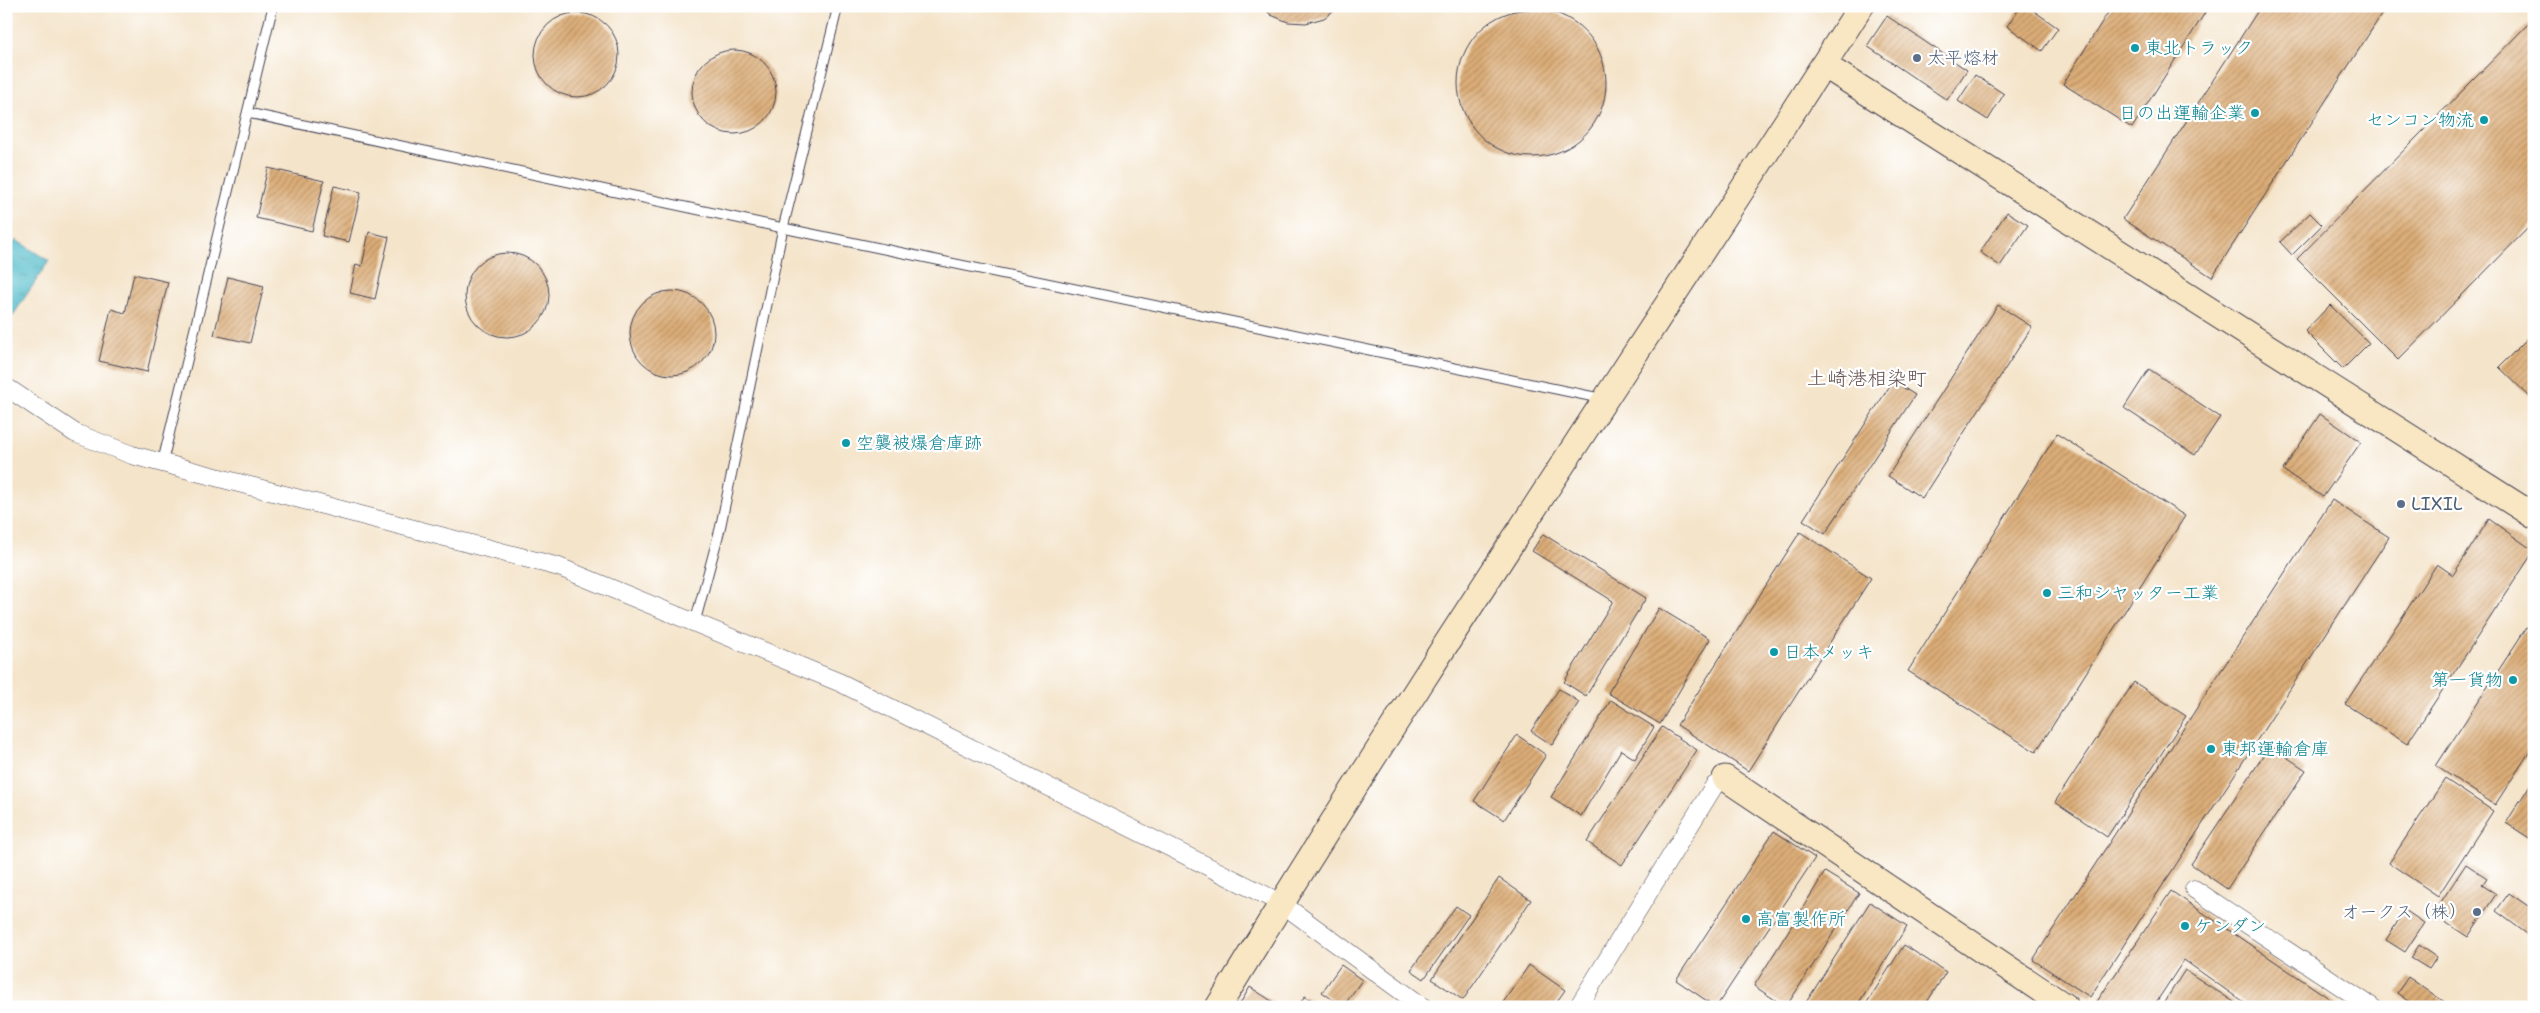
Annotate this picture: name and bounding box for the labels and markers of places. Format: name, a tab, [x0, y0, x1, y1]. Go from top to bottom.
place label: 東北トラック	[2145, 36, 2253, 60]
marker: 東北トラック	[2129, 42, 2141, 54]
place label: 太平熔材	[1927, 46, 1999, 70]
marker: 太平熔材	[1911, 52, 1923, 64]
place label: 日の出運輸企業	[2119, 101, 2245, 125]
marker: 日の出運輸企業	[2249, 107, 2261, 119]
place label: センコン物流	[2366, 108, 2474, 132]
marker: センコン物流	[2478, 114, 2490, 126]
place label: 空襲被爆倉庫跡	[856, 431, 982, 455]
marker: 空襲被爆倉庫跡	[840, 437, 852, 449]
place label: LIXIL	[2411, 492, 2463, 516]
marker: LIXIL	[2395, 498, 2407, 510]
place label: 三和シヤッター工業	[2057, 581, 2219, 605]
marker: 三和シヤッター工業	[2041, 587, 2053, 599]
place label: 日本メッキ	[1784, 640, 1874, 664]
marker: 日本メッキ	[1768, 646, 1780, 658]
place label: 第一貨物	[2431, 668, 2503, 692]
marker: 第一貨物	[2507, 674, 2519, 686]
place label: 東邦運輸倉庫	[2221, 737, 2329, 761]
marker: 東邦運輸倉庫	[2205, 743, 2217, 755]
place label: オークス（株）	[2341, 900, 2467, 924]
marker: オークス（株）	[2471, 906, 2483, 918]
place label: 高富製作所	[1756, 907, 1846, 931]
marker: 高富製作所	[1740, 913, 1752, 925]
place label: ケンダン	[2195, 914, 2266, 938]
marker: ケンダン	[2179, 920, 2191, 932]

